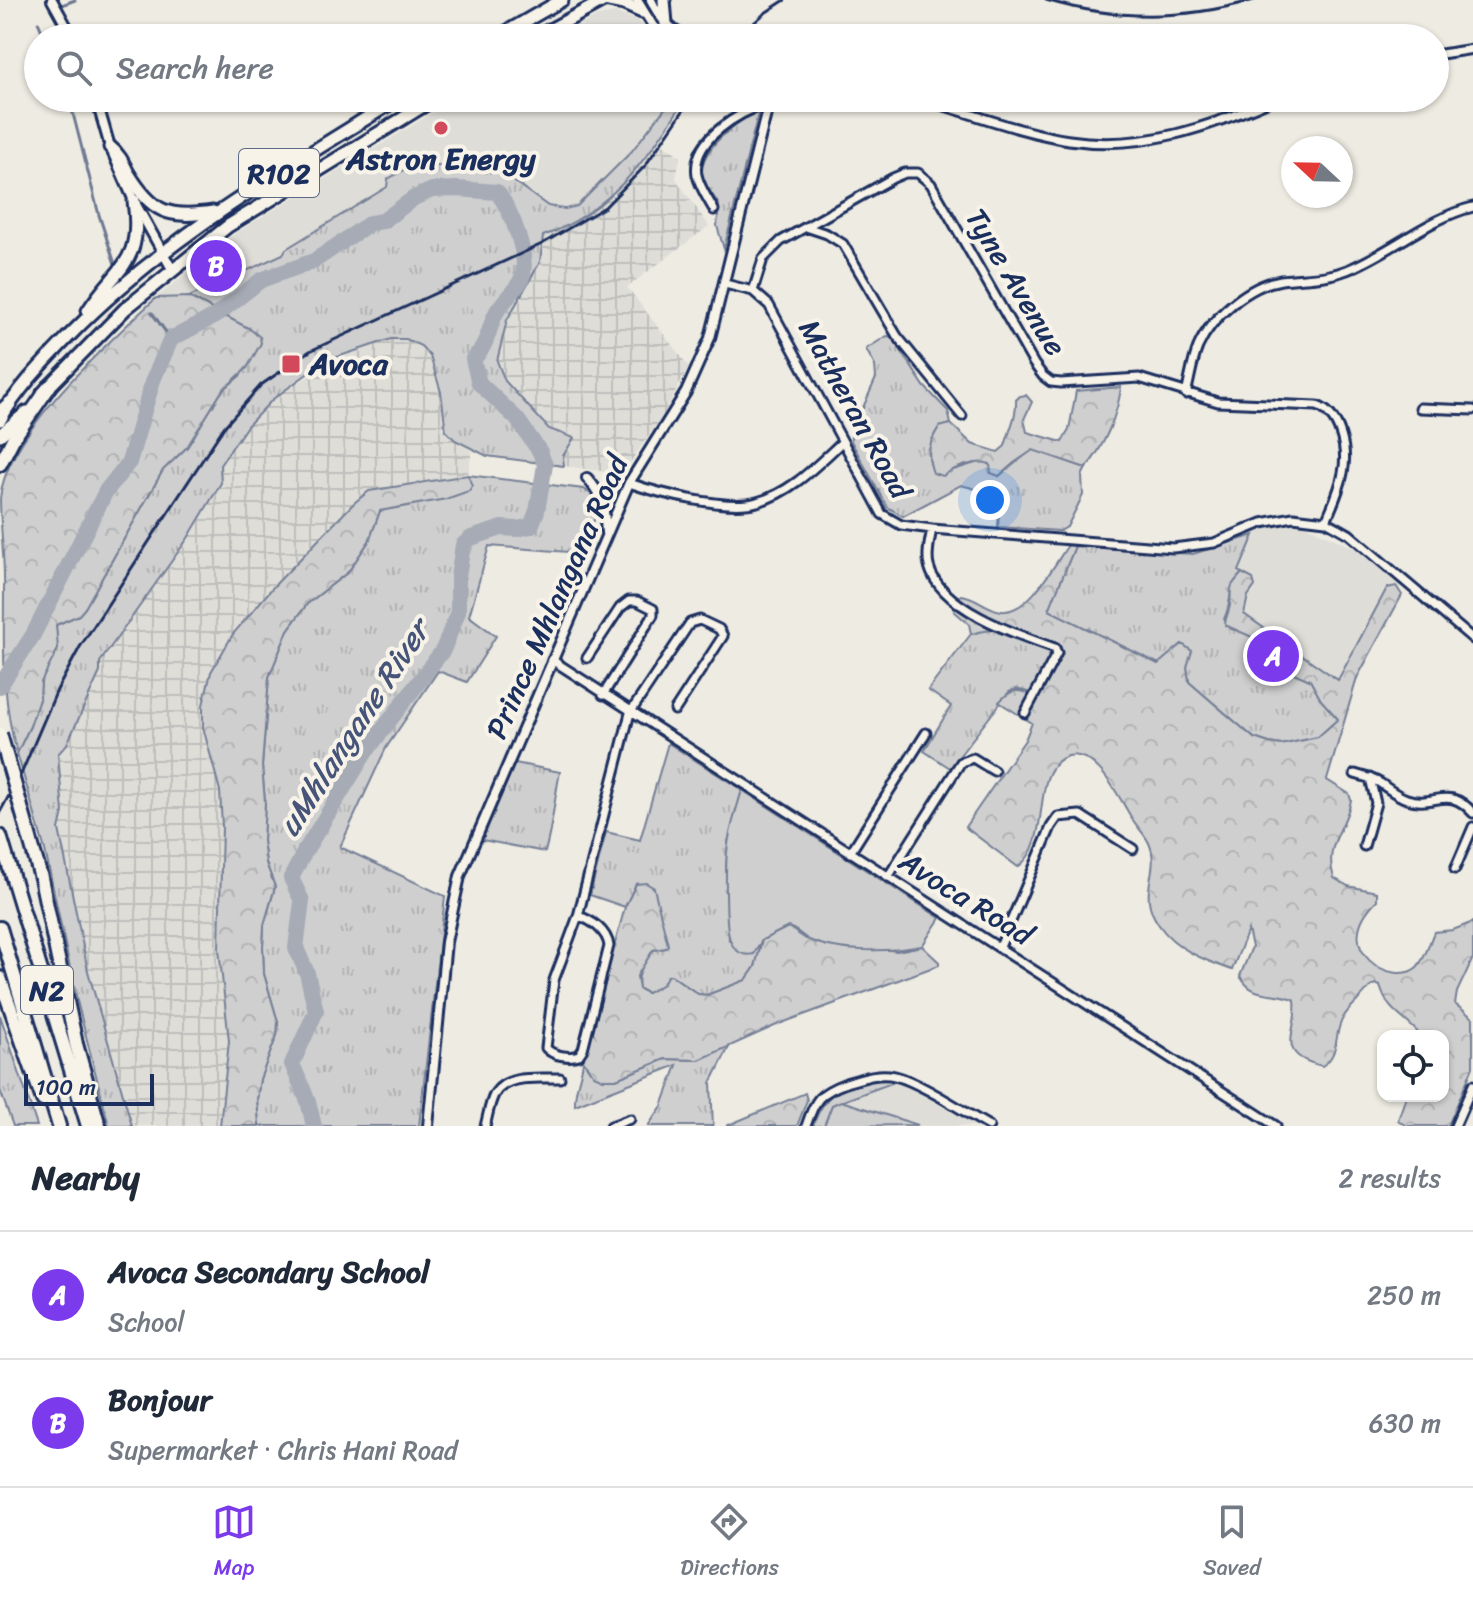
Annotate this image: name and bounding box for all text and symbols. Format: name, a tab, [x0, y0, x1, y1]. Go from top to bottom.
search box	[24, 24, 1449, 112]
text: Search here	[116, 41, 274, 95]
icon: search	[52, 46, 96, 90]
marker: Astron Energy	[432, 119, 450, 137]
place label: Astron Energy	[344, 132, 537, 186]
north arrow	[1281, 136, 1353, 208]
road number: R102	[239, 149, 319, 197]
street label: Tyne Avenue	[950, 197, 1082, 367]
pin: B	[190, 236, 242, 296]
street label: Matheran Road	[783, 309, 928, 511]
place label: Avoca	[307, 337, 389, 391]
marker: Avoca	[280, 353, 302, 375]
street label: Prince Mhlangana Road	[470, 444, 645, 748]
your location	[970, 480, 1010, 520]
water label: uMhlangane River	[262, 604, 448, 848]
pin: A	[1247, 626, 1299, 686]
street label: Avoca Road	[887, 835, 1046, 962]
road number: N2	[21, 966, 73, 1014]
map controls	[1377, 1030, 1449, 1102]
button: locate	[1377, 1030, 1449, 1102]
text: 100 m	[36, 1068, 96, 1107]
scale bar	[24, 1070, 154, 1106]
text: Nearby	[32, 1148, 140, 1208]
text: 2 results	[1339, 1155, 1441, 1201]
text: Avoca Secondary School	[108, 1245, 429, 1299]
text: A	[49, 1272, 67, 1318]
text: 250 m	[1367, 1272, 1441, 1318]
text: School	[108, 1299, 185, 1345]
text: Bonjour	[108, 1373, 212, 1427]
text: B	[50, 1400, 66, 1446]
text: 630 m	[1369, 1400, 1441, 1446]
text: Supermarket · Chris Hani Road	[108, 1427, 458, 1473]
tab: Map	[212, 1500, 256, 1587]
tab: Directions	[680, 1500, 779, 1587]
tab: Saved	[1203, 1500, 1261, 1587]

